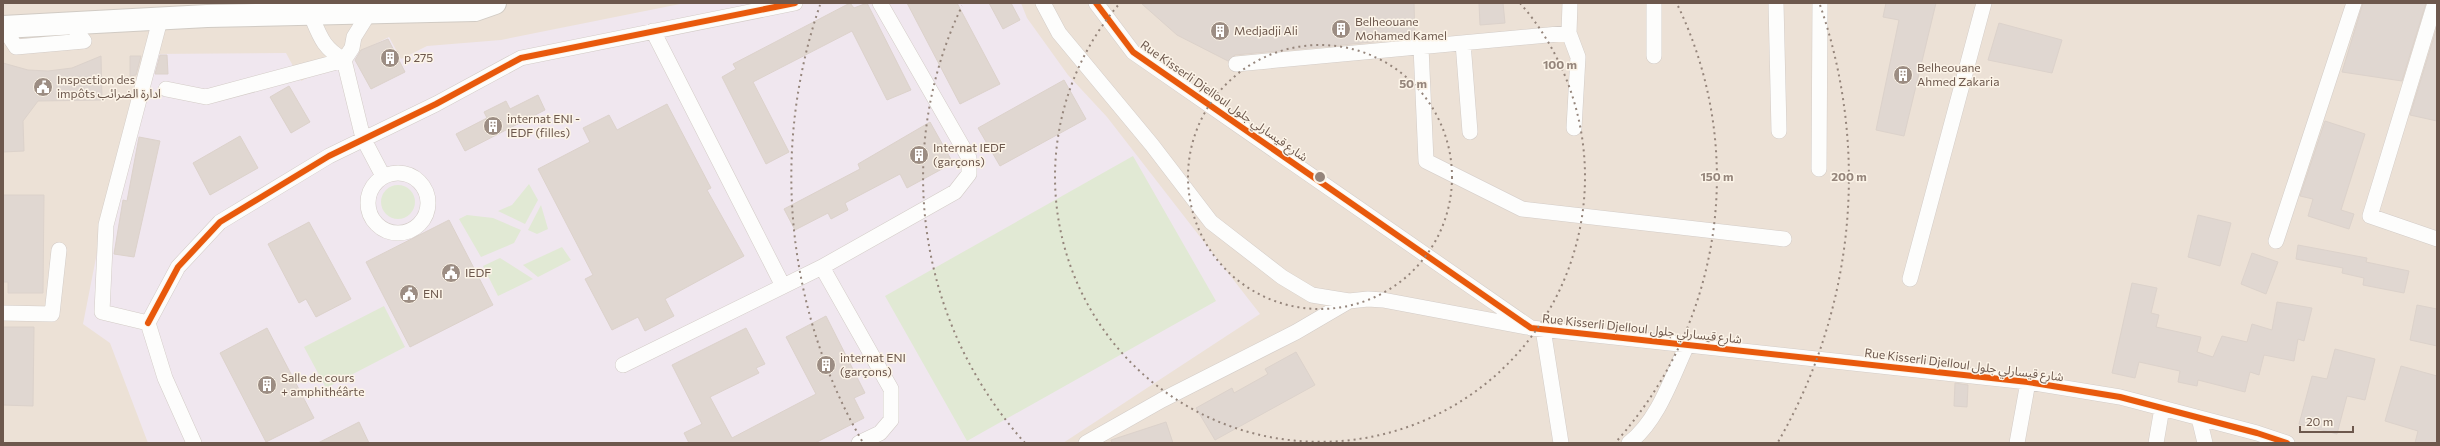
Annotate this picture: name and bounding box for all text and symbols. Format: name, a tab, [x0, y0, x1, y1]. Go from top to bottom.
place label: Belheouane Mohamed Kamel	[1355, 14, 1447, 42]
building icon: Belheouane Mohamed Kamel	[1330, 18, 1352, 40]
building icon: Medjadji Ali	[1209, 20, 1231, 42]
place label: Medjadji Ali	[1234, 23, 1298, 37]
street label: Rue Kisserli Djelloul شارع قيسارلي جلول	[1136, 37, 1311, 167]
building icon: p 275	[379, 47, 401, 69]
place label: p 275	[404, 50, 433, 64]
text: 100 m	[1543, 57, 1577, 71]
place label: Belheouane Ahmed Zakaria	[1917, 60, 1999, 88]
building icon: Belheouane Ahmed Zakaria	[1892, 64, 1914, 86]
place label: Inspection des impôts ادارة الضرائب	[57, 72, 161, 101]
public building icon: Inspection des impôts ادارة الضرائب	[32, 76, 54, 98]
text: 50 m	[1399, 76, 1427, 90]
place label: internat ENI - IEDF (filles)	[507, 111, 580, 139]
building icon: internat ENI - IEDF (filles)	[482, 115, 504, 137]
place label: Internat IEDF (garçons)	[933, 140, 1006, 168]
building icon: Internat IEDF (garçons)	[908, 144, 930, 166]
text: 150 m	[1700, 169, 1734, 183]
text: 200 m	[1831, 169, 1867, 183]
centre of rings	[1313, 170, 1327, 184]
public building icon: IEDF	[440, 262, 462, 284]
place label: IEDF	[465, 265, 491, 279]
public building icon: ENI	[398, 283, 420, 305]
place label: ENI	[423, 286, 443, 300]
street label: Rue Kisserli Djelloul شارع قيسارلي جلول	[1541, 311, 1743, 349]
street label: Rue Kisserli Djelloul شارع قيسارلي جلول	[1863, 345, 2065, 387]
place label: internat ENI (garçons)	[840, 350, 906, 378]
building icon: internat ENI (garçons)	[815, 354, 837, 376]
place label: Salle de cours + amphithéârte	[281, 370, 364, 398]
building icon: Salle de cours + amphithéârte	[256, 374, 278, 396]
scale bar	[2300, 408, 2353, 434]
text: 20 m	[2306, 414, 2333, 428]

